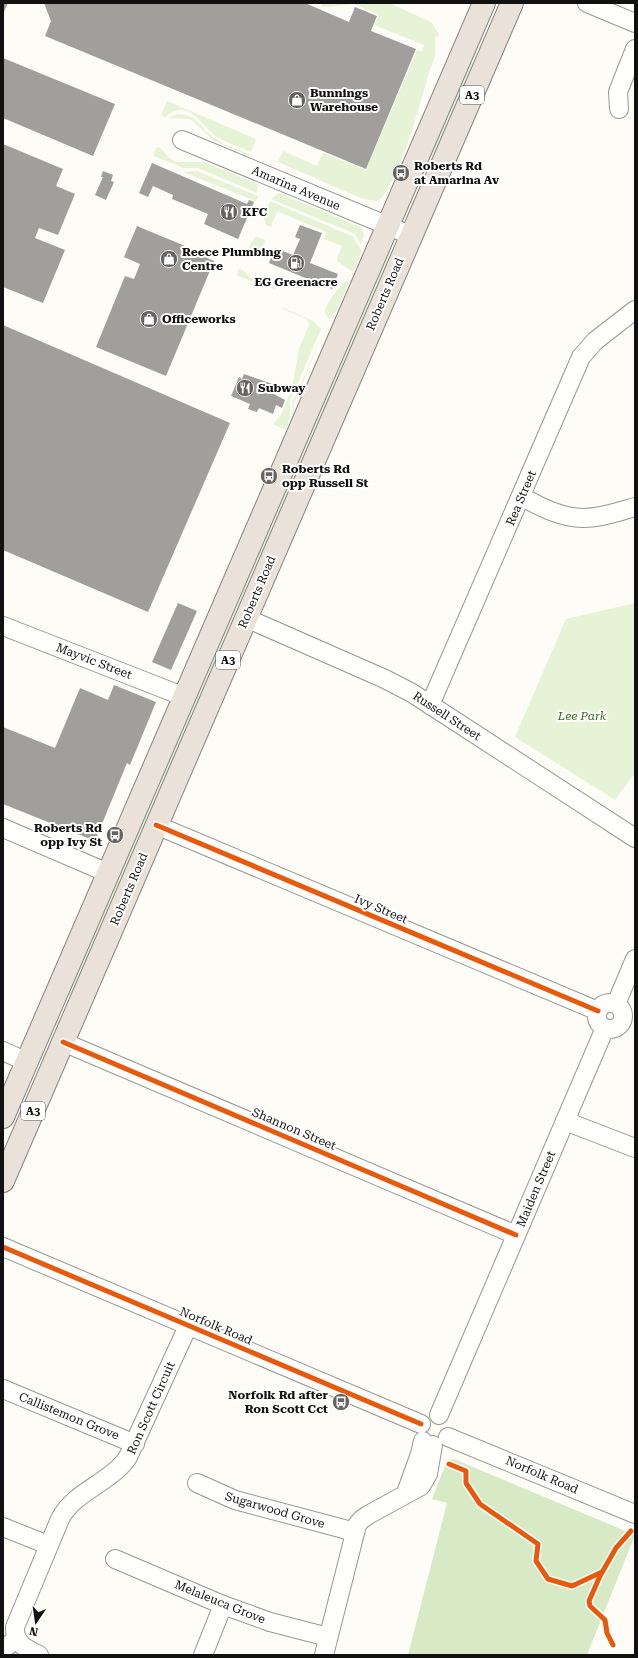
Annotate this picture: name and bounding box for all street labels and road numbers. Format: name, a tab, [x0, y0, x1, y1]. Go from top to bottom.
road number: A3	[460, 86, 484, 104]
street label: Amarina Avenue	[250, 163, 343, 213]
street label: Roberts Road	[363, 255, 407, 332]
street label: Rea Street	[503, 468, 539, 528]
street label: Roberts Road	[235, 553, 279, 630]
street label: Mayvic Street	[54, 640, 134, 682]
road number: A3	[216, 651, 240, 669]
street label: Russell Street	[410, 689, 484, 743]
street label: Roberts Road	[107, 850, 151, 927]
street label: Ivy Street	[352, 892, 410, 927]
road number: A3	[21, 1102, 45, 1120]
street label: Shannon Street	[250, 1105, 339, 1153]
street label: Maiden Street	[514, 1148, 558, 1229]
street label: Norfolk Road	[178, 1304, 255, 1348]
street label: Ron Scott Circuit	[124, 1359, 178, 1457]
street label: Callistemon Grove	[17, 1390, 122, 1443]
street label: Norfolk Road	[504, 1453, 581, 1497]
street label: Sugarwood Grove	[224, 1489, 327, 1531]
street label: Melaleuca Grove	[173, 1577, 268, 1627]

